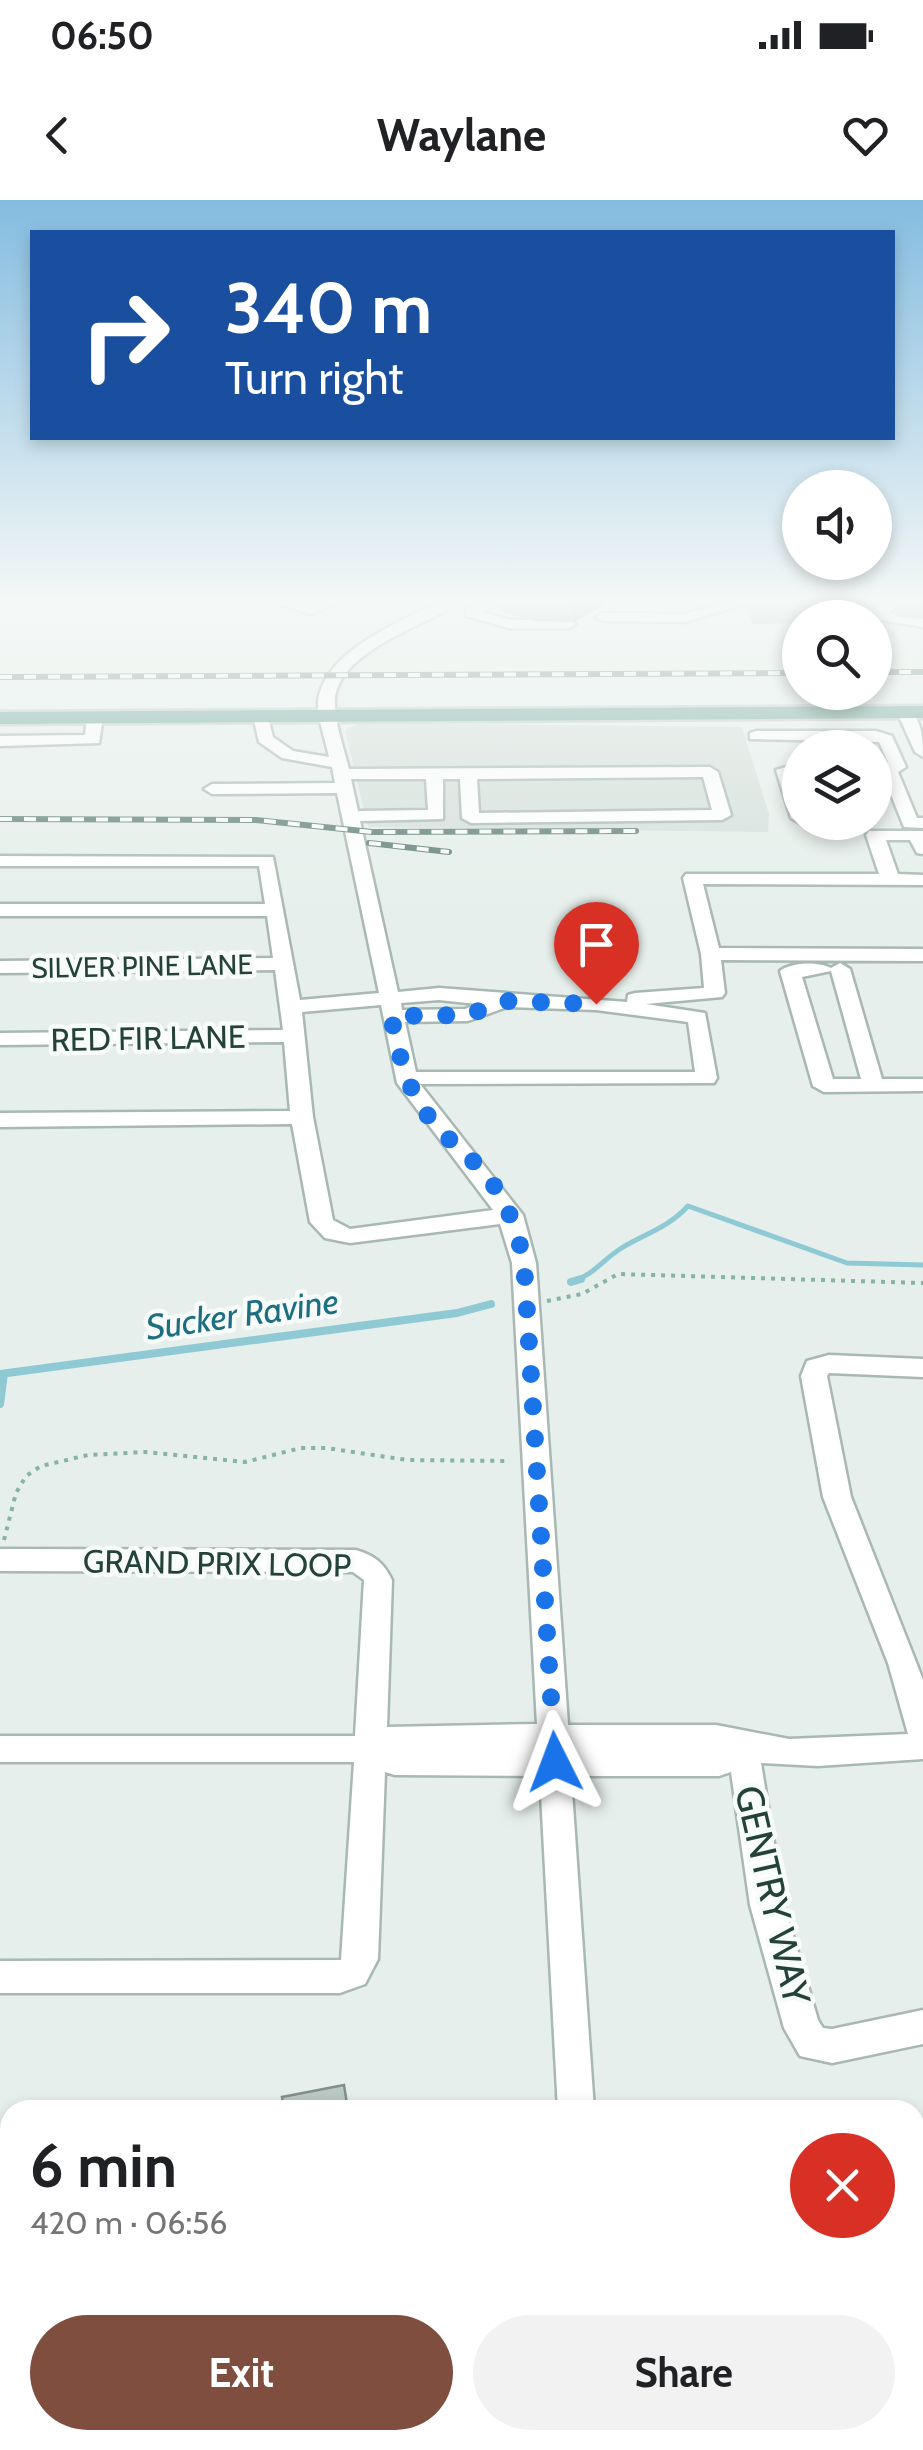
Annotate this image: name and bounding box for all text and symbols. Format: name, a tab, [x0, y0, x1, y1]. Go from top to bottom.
text: 06:50	[50, 12, 154, 59]
icon: back	[30, 108, 85, 163]
text: Waylane	[377, 108, 546, 162]
icon: heart	[838, 108, 893, 163]
text: 340 m	[225, 265, 432, 351]
icon: right	[60, 270, 190, 400]
text: Turn right	[225, 351, 404, 405]
map controls	[782, 470, 892, 840]
button: sound	[782, 470, 892, 580]
button: search	[782, 600, 892, 710]
button: layers	[782, 730, 892, 840]
pin	[554, 902, 639, 1005]
icon: arrive	[569, 917, 624, 972]
street label: SILVER PINE LANE	[31, 947, 253, 985]
street label: RED FIR LANE	[50, 1017, 246, 1059]
water label: Sucker Ravine	[143, 1279, 341, 1349]
street label: GRAND PRIX LOOP	[83, 1541, 351, 1585]
position arrow	[503, 1710, 607, 1814]
street label: GENTRY WAY	[725, 1781, 821, 2009]
text: 6 min	[30, 2129, 177, 2202]
button: close	[790, 2133, 895, 2238]
text: 420 m · 06:56	[30, 2203, 228, 2242]
button: Exit	[30, 2315, 453, 2430]
button: Share	[473, 2315, 895, 2430]

